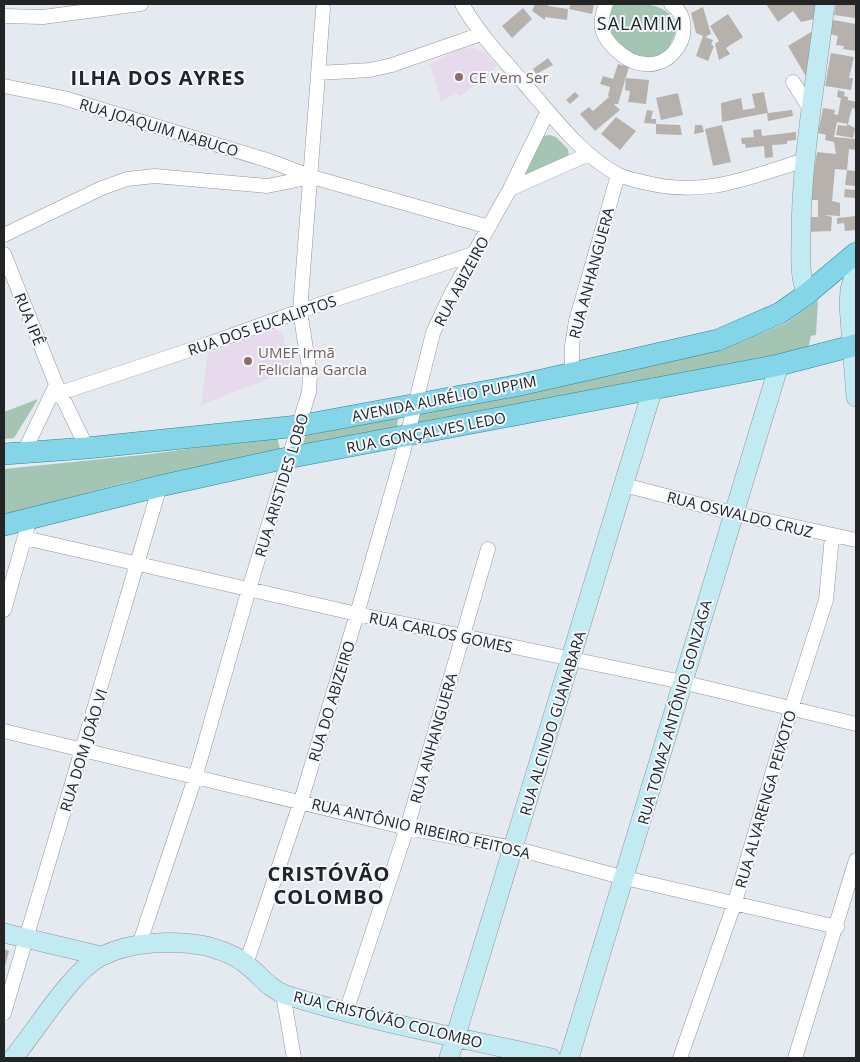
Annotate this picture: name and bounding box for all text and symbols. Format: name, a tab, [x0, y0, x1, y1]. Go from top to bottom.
district label: SALAMIM	[597, 11, 683, 35]
district label: ILHA DOS AYRES	[71, 64, 245, 91]
place label: CE Vem Ser	[469, 67, 549, 87]
marker: CE Vem Ser	[453, 71, 465, 83]
street label: RUA JOAQUIM NABUCO	[77, 93, 241, 161]
street label: RUA ANHANGUERA	[564, 205, 618, 341]
street label: RUA ABIZEIRO	[429, 233, 493, 329]
street label: RUA IPÊ	[10, 290, 50, 348]
street label: RUA DOS EUCALIPTOS	[185, 290, 339, 360]
place label: UMEF Irmã Feliciana Garcia	[258, 342, 367, 379]
marker: UMEF Irmã Feliciana Garcia	[242, 355, 254, 367]
street label: AVENIDA AURÉLIO PUPPIM	[350, 370, 538, 426]
street label: RUA GONÇALVES LEDO	[344, 407, 508, 457]
street label: RUA ARISTIDES LOBO	[250, 411, 312, 559]
street label: RUA OSWALDO CRUZ	[665, 486, 815, 542]
street label: RUA TOMAZ ANTÔNIO GONZAGA	[632, 597, 716, 827]
street label: RUA CARLOS GOMES	[368, 607, 514, 657]
street label: RUA ALCINDO GUANABARA	[514, 628, 590, 818]
street label: RUA DO ABIZEIRO	[303, 638, 359, 764]
street label: RUA ANHANGUERA	[405, 670, 461, 806]
street label: RUA DOM JOÃO VI	[55, 686, 111, 814]
street label: RUA ALVARENGA PEIXOTO	[730, 708, 800, 890]
street label: RUA ANTÔNIO RIBEIRO FEITOSA	[310, 793, 533, 863]
district label: CRISTÓVÃO COLOMBO	[268, 860, 390, 910]
street label: RUA CRISTÓVÃO COLOMBO	[291, 986, 485, 1052]

